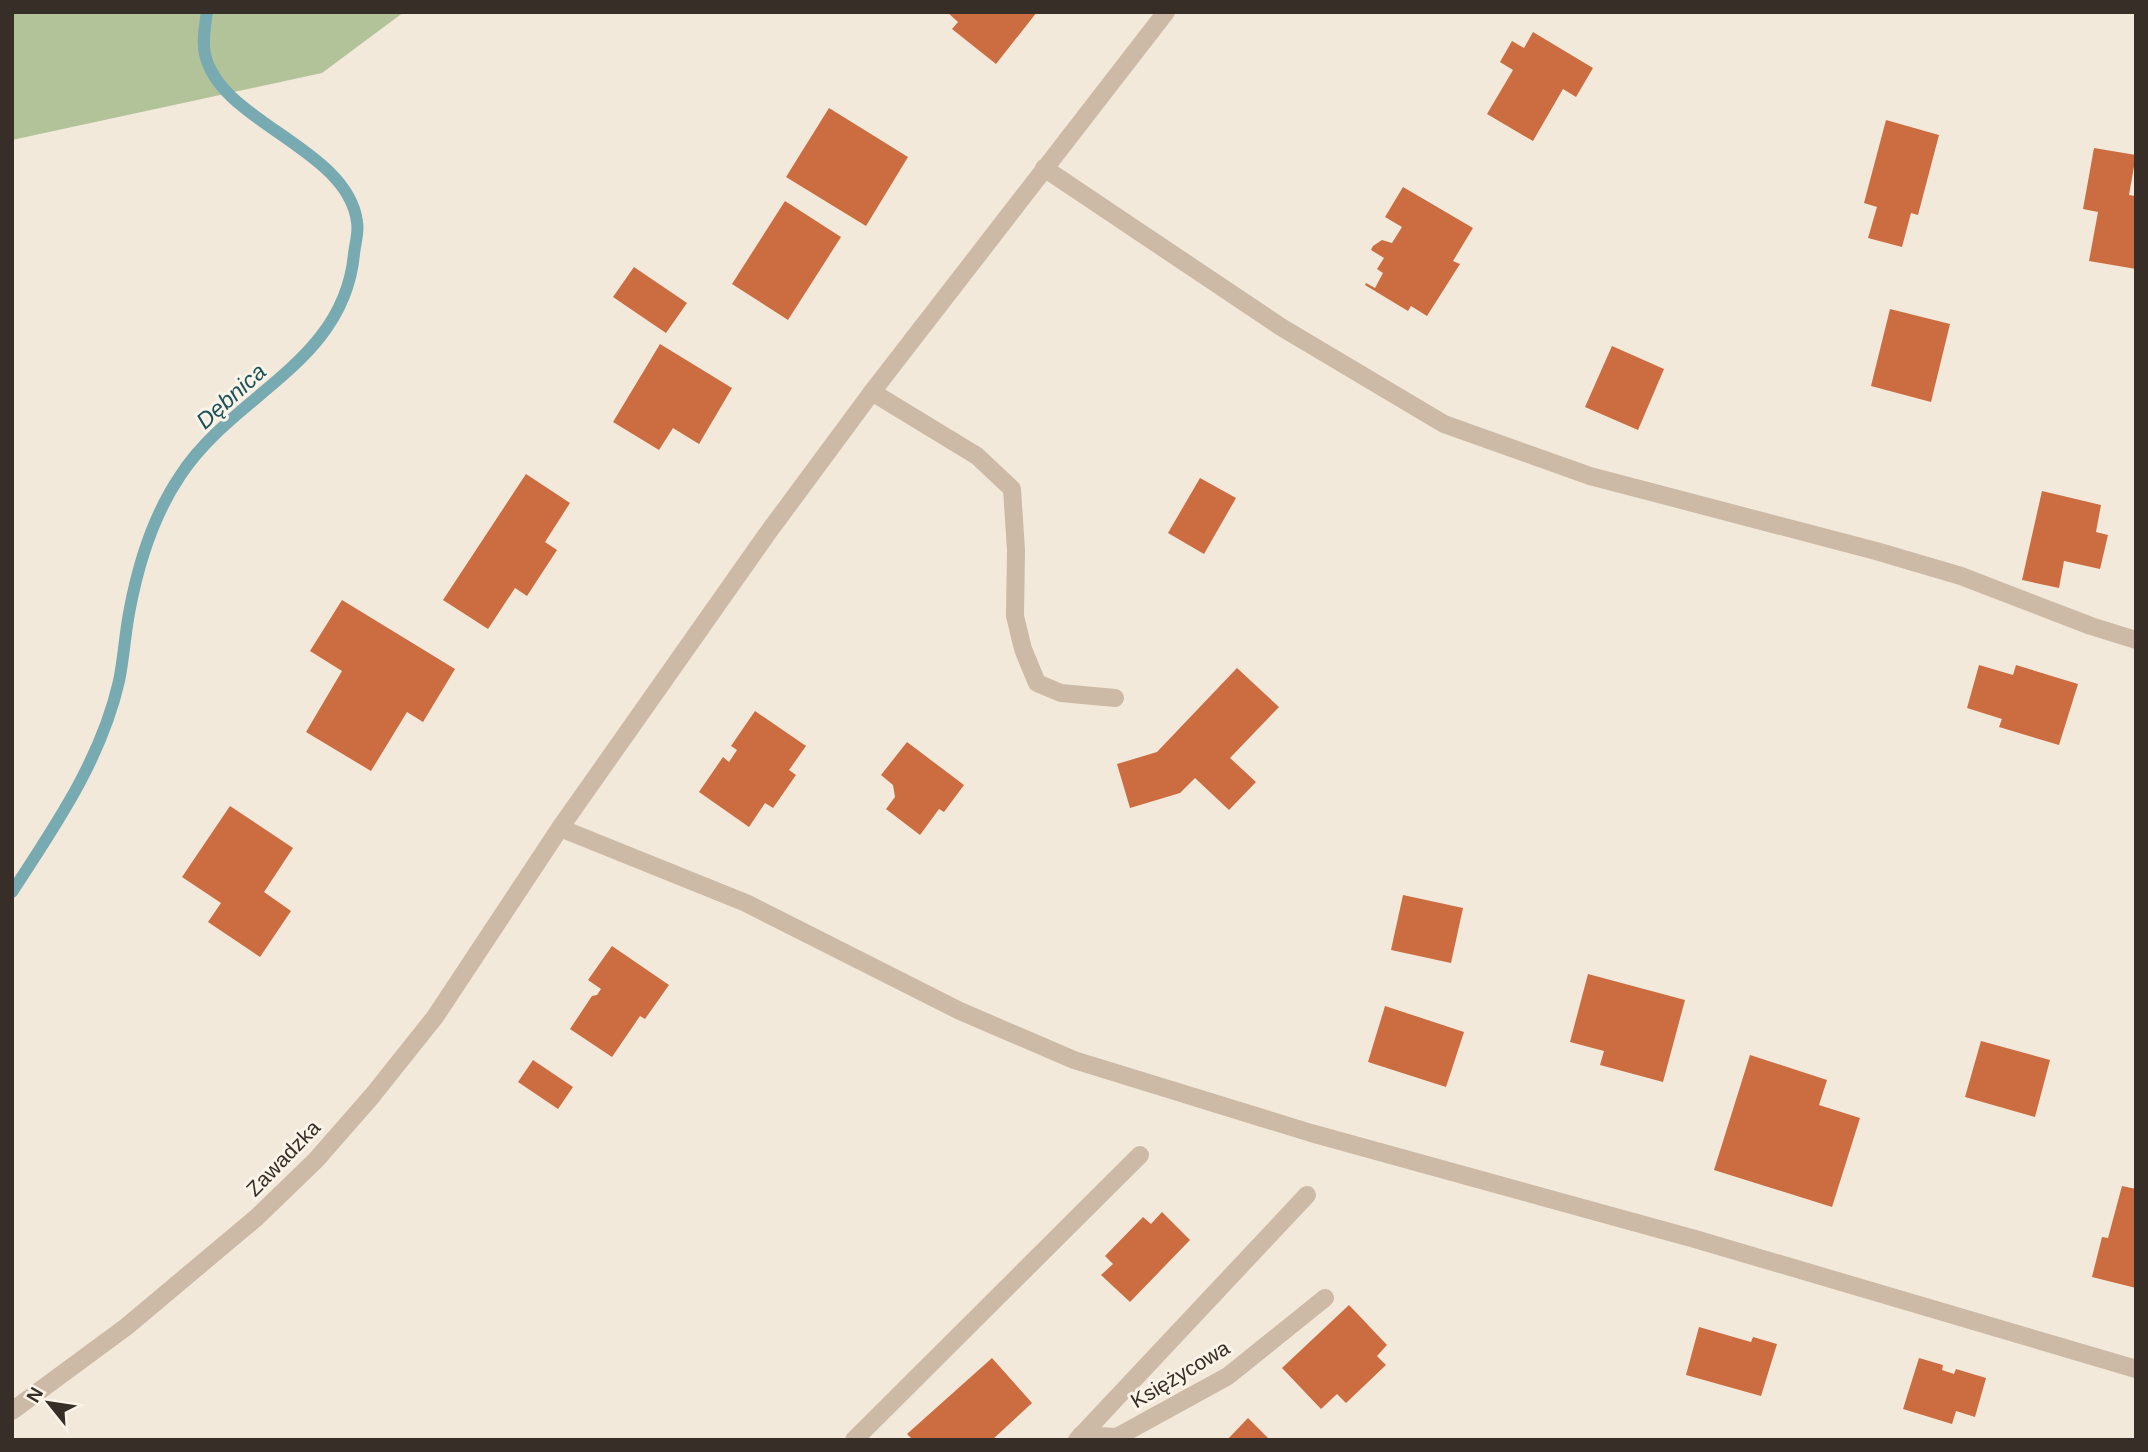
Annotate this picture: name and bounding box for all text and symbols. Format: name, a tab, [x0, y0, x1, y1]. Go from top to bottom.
water label: Dębnica	[191, 358, 271, 434]
street label: Zawadzka	[241, 1115, 325, 1200]
street label: Księżycowa	[1127, 1335, 1234, 1412]
north arrow	[14, 1368, 84, 1438]
text: N	[22, 1384, 47, 1406]

